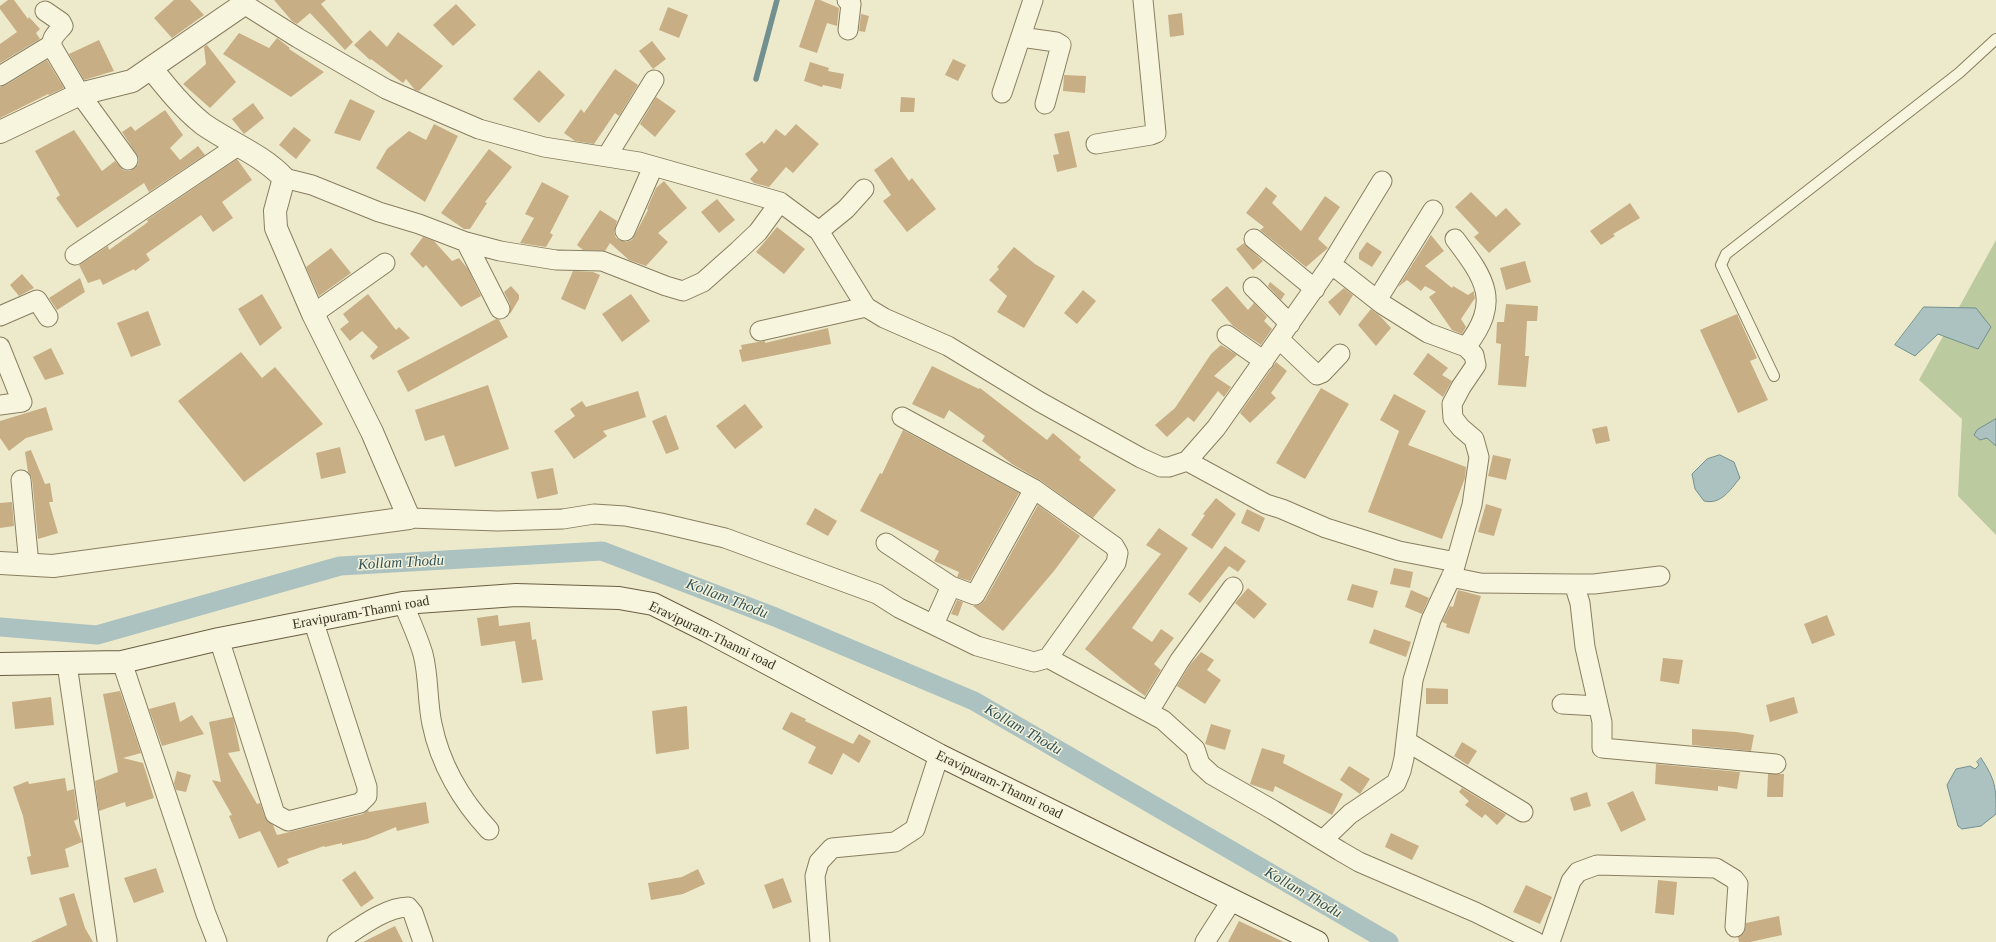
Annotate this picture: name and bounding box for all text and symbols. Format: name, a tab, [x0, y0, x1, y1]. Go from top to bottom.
water label: Kollam Thodu	[357, 552, 445, 574]
water label: Kollam Thodu	[684, 575, 770, 623]
street label: Eravipuram-Thanni road	[291, 593, 431, 633]
street label: Eravipuram-Thanni road	[646, 598, 778, 674]
water label: Kollam Thodu	[981, 701, 1065, 759]
street label: Eravipuram-Thanni road	[933, 747, 1065, 823]
water label: Kollam Thodu	[1261, 864, 1345, 922]

